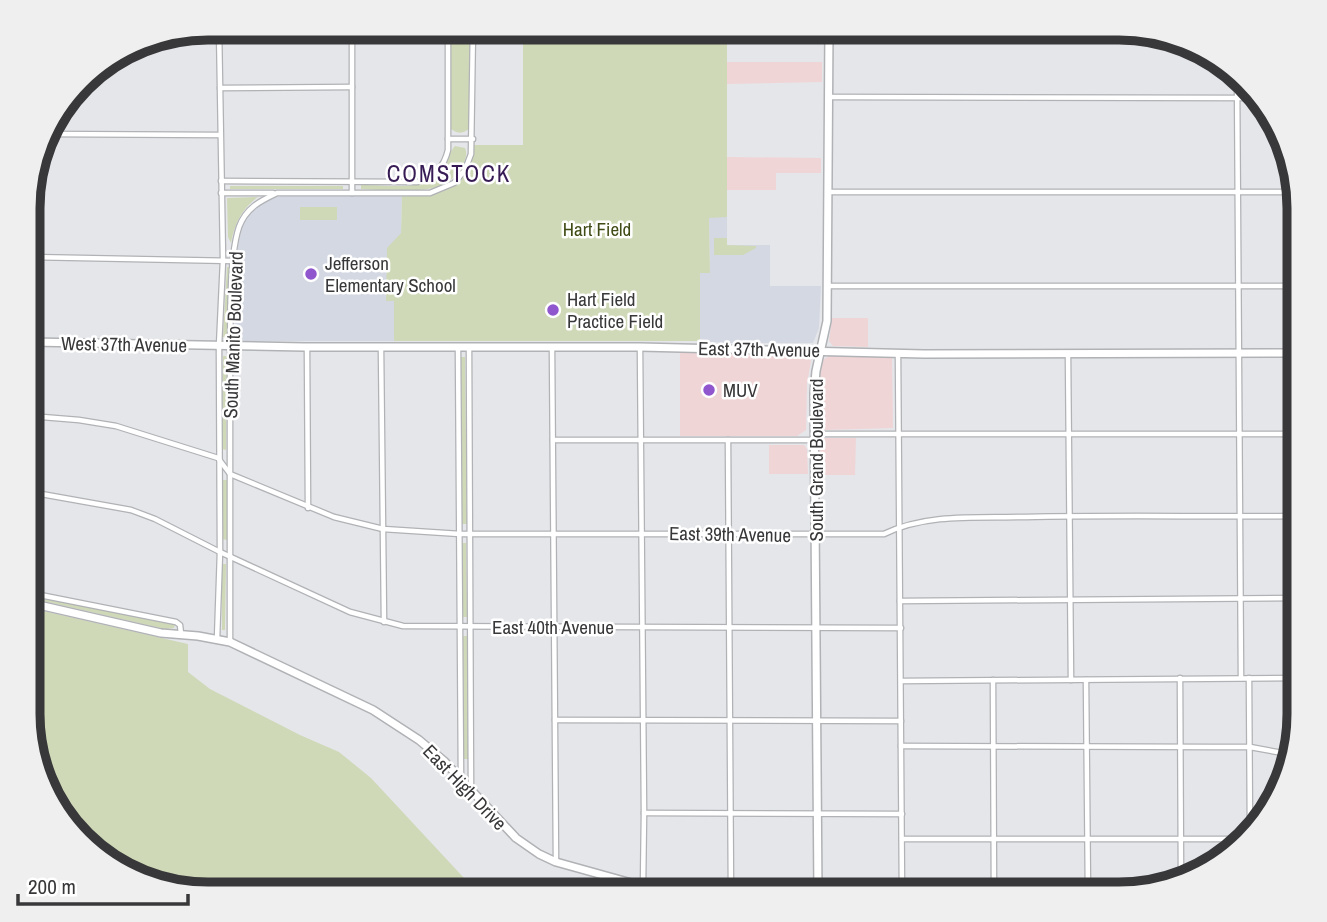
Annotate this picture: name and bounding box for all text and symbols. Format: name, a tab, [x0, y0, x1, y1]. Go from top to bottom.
district label: COMSTOCK	[387, 158, 511, 189]
park label: Hart Field	[563, 216, 631, 242]
place label: Jefferson Elementary School	[325, 250, 456, 298]
street label: South Manito Boulevard	[217, 251, 249, 419]
marker: Jefferson Elementary School	[303, 266, 319, 282]
place label: Hart Field Practice Field	[567, 286, 663, 334]
marker: Hart Field Practice Field	[545, 302, 561, 318]
street label: West 37th Avenue	[61, 330, 187, 358]
street label: East 37th Avenue	[698, 335, 820, 363]
place label: MUV	[723, 377, 758, 403]
street label: South Grand Boulevard	[803, 379, 829, 541]
marker: MUV	[701, 382, 717, 398]
street label: East 39th Avenue	[669, 520, 791, 548]
street label: East 40th Avenue	[492, 614, 614, 640]
street label: East High Drive	[417, 738, 513, 836]
scale bar	[18, 862, 187, 906]
text: 200 m	[28, 872, 76, 901]

